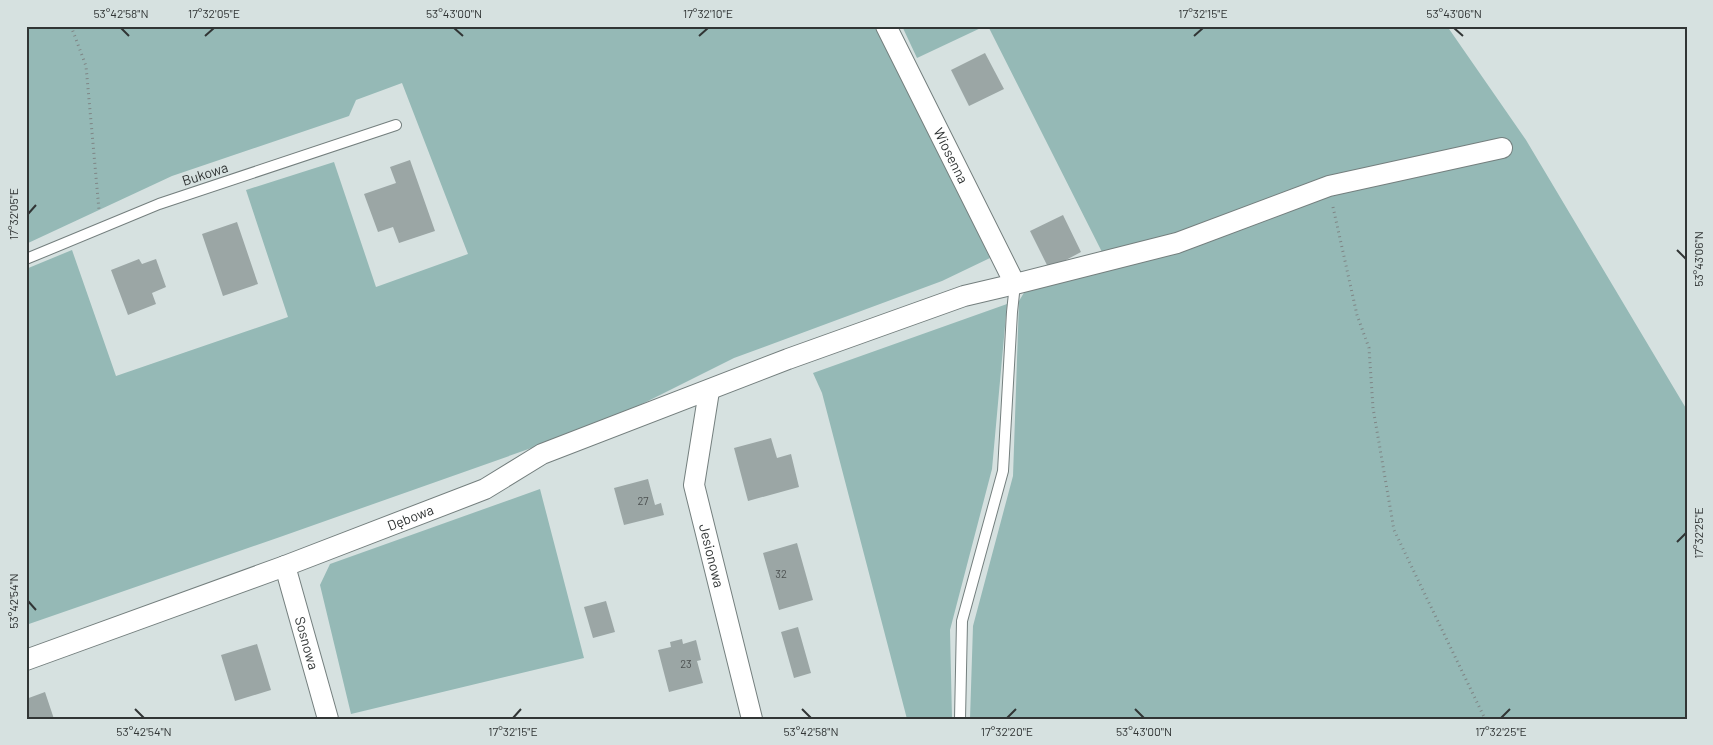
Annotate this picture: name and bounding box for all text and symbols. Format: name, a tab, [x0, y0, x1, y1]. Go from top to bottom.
text: 53°42'58"N	[93, 6, 149, 20]
text: 17°32'05"E	[188, 6, 240, 20]
text: 53°43'00"N	[426, 6, 482, 20]
text: 17°32'10"E	[683, 6, 733, 20]
text: 17°32'15"E	[1178, 6, 1228, 20]
text: 53°43'06"N	[1426, 6, 1482, 20]
street label: Wiosenna	[930, 125, 972, 186]
street label: Bukowa	[180, 158, 230, 189]
text: 17°32'05"E	[6, 188, 20, 240]
text: 53°43'06"N	[1691, 231, 1705, 287]
house number: 27	[637, 494, 649, 507]
street label: Dębowa	[385, 501, 436, 534]
text: 17°32'25"E	[1691, 507, 1705, 559]
street label: Jesionowa	[696, 522, 728, 589]
house number: 32	[775, 567, 787, 580]
text: 53°42'54"N	[6, 573, 20, 629]
street label: Sosnowa	[292, 614, 323, 671]
house number: 23	[680, 657, 692, 670]
text: 53°42'54"N	[116, 724, 172, 738]
text: 17°32'15"E	[488, 724, 538, 738]
text: 53°42'58"N	[783, 724, 839, 738]
text: 17°32'20"E	[981, 724, 1033, 738]
text: 53°43'00"N	[1116, 724, 1172, 738]
text: 17°32'25"E	[1475, 724, 1527, 738]

